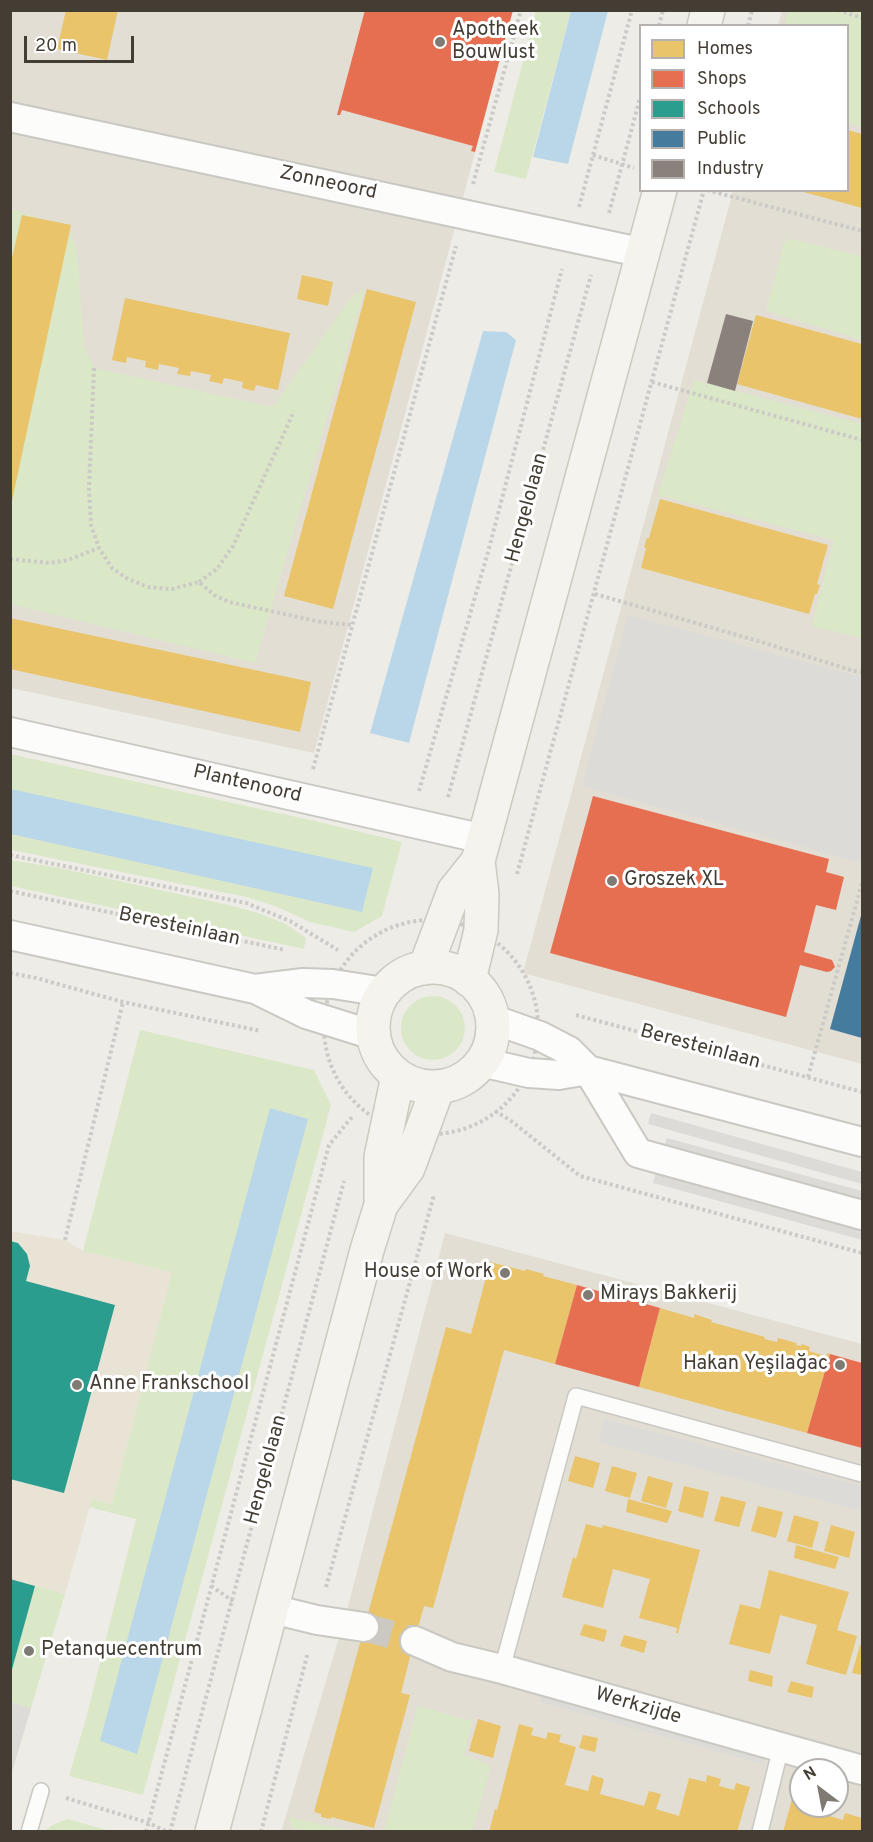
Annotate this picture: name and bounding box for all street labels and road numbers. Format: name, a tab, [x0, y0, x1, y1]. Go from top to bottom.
street label: Zonneoord	[277, 162, 379, 206]
street label: Hengelolaan	[502, 450, 554, 566]
street label: Plantenoord	[190, 761, 304, 809]
street label: Beresteinlaan	[116, 903, 242, 953]
street label: Beresteinlaan	[637, 1020, 763, 1076]
street label: Hengelolaan	[241, 1412, 293, 1528]
street label: Werkzijde	[592, 1683, 684, 1731]

